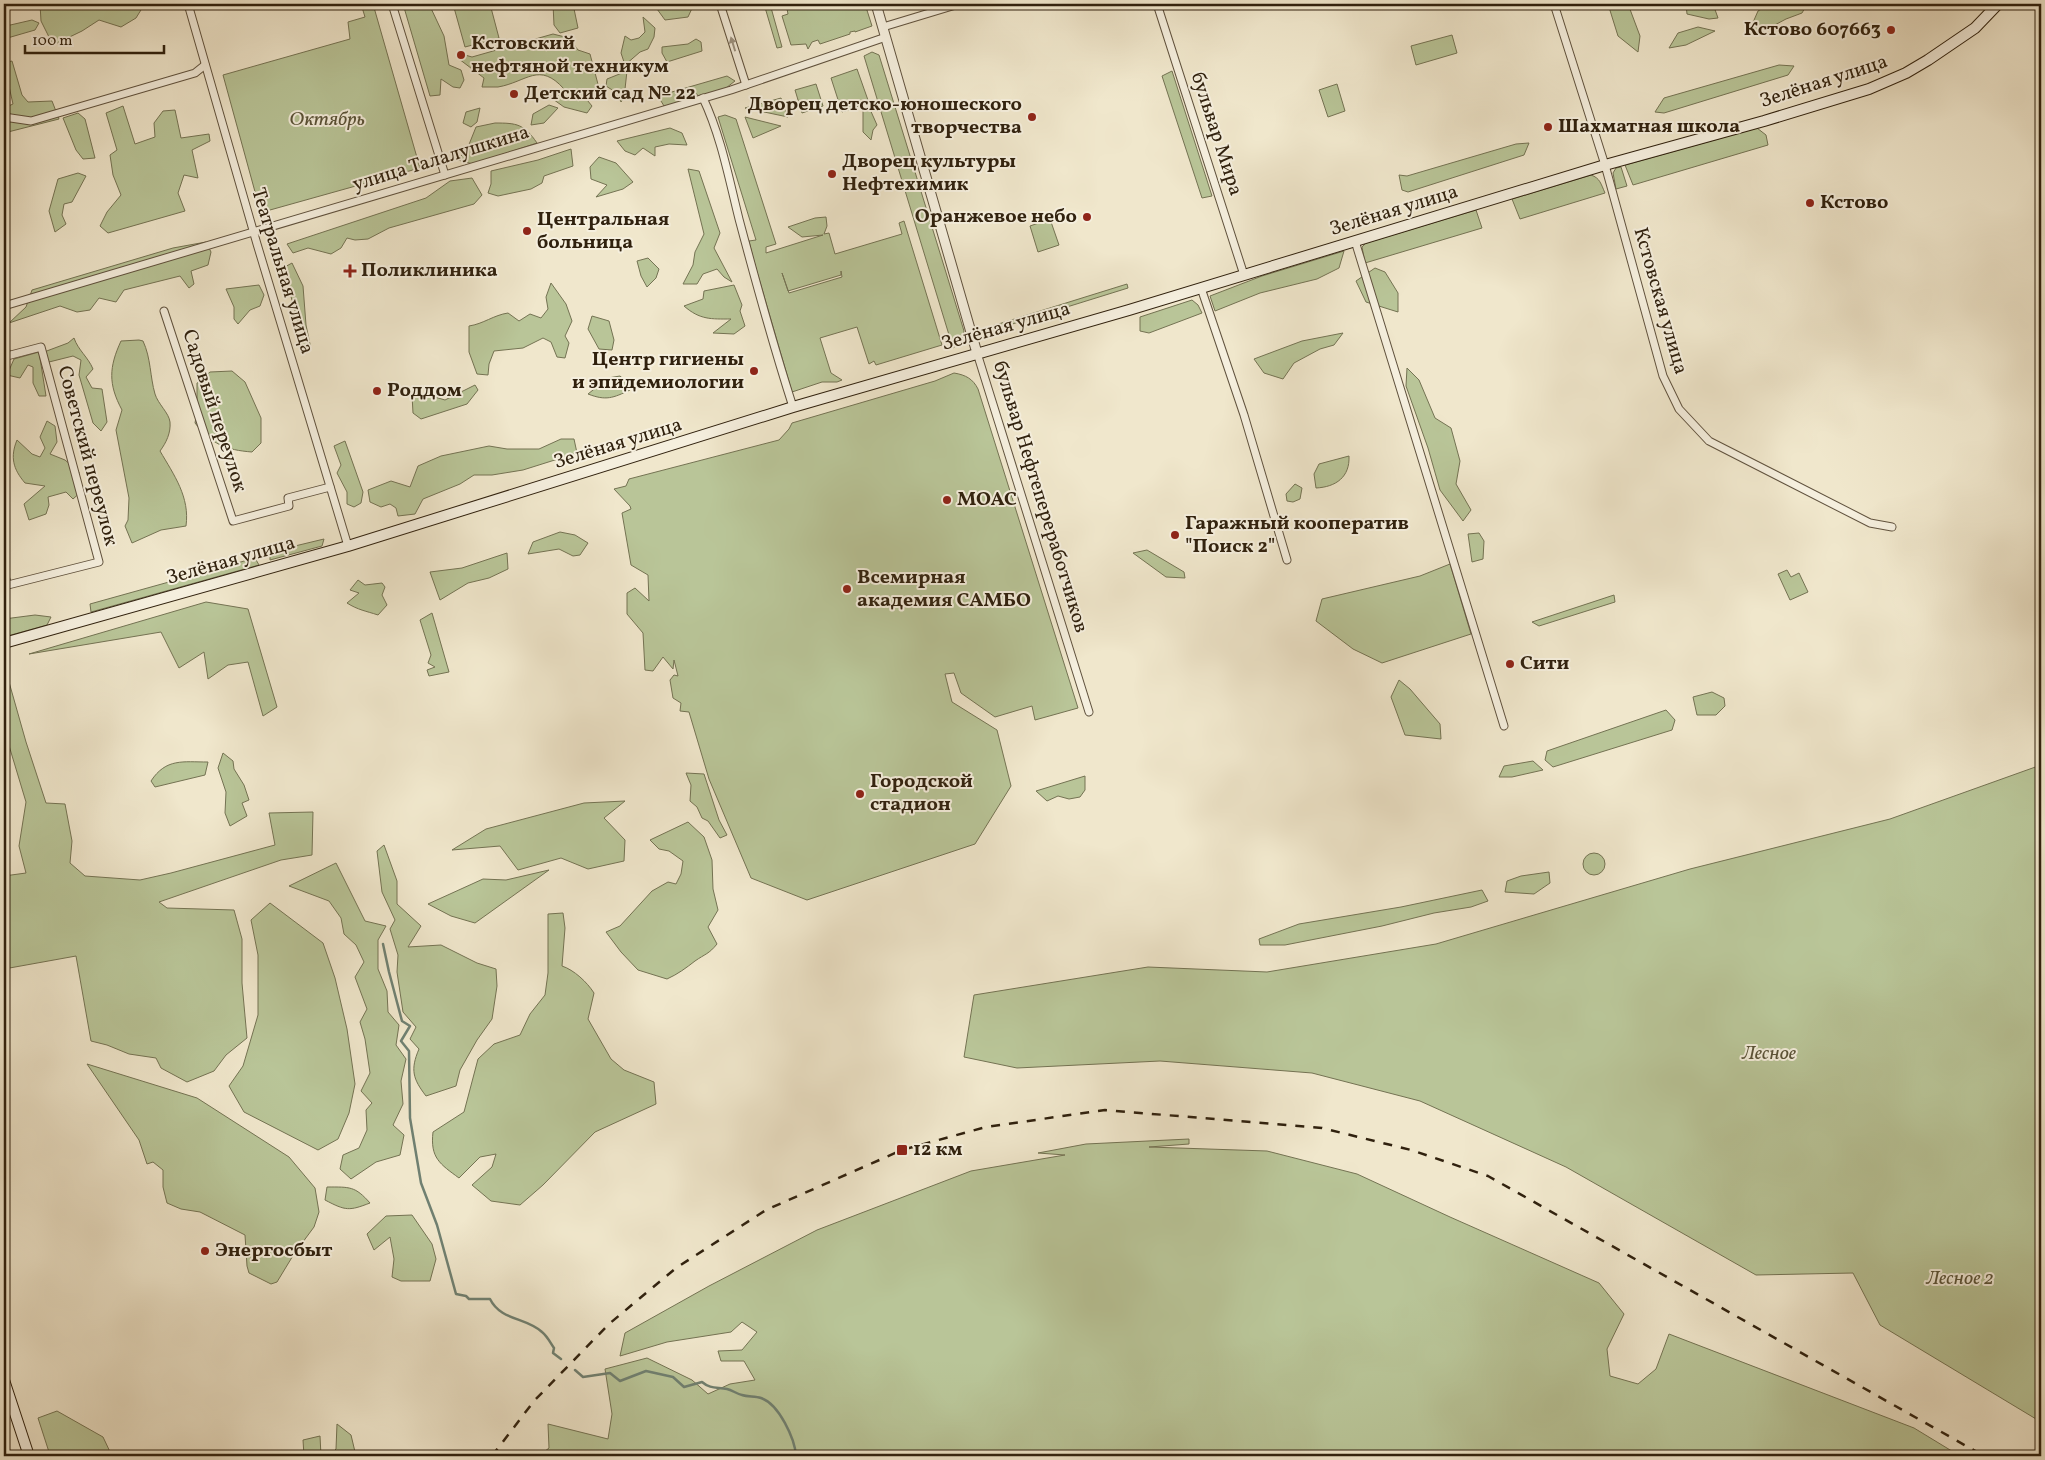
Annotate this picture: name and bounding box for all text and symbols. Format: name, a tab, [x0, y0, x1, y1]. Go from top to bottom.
place label: Кстово 607663	[1744, 16, 1881, 44]
scale bar	[25, 22, 164, 54]
marker: Кстово 607663	[1885, 24, 1897, 36]
place label: Кстовский нефтяной техникум	[471, 30, 669, 81]
text: 100 m	[32, 31, 72, 52]
one-way arrow	[728, 37, 736, 52]
street label: Зелёная улица	[1756, 48, 1892, 116]
marker: Кстовский нефтяной техникум	[455, 49, 467, 61]
street label: бульвар Мира	[1183, 69, 1249, 199]
place label: Детский сад № 22	[524, 80, 696, 108]
marker: Детский сад № 22	[508, 88, 520, 100]
place label: Дворец детско-юношеского творчества	[748, 91, 1022, 142]
park label: Октябрь	[289, 106, 365, 134]
marker: Дворец детско-юношеского творчества	[1026, 111, 1038, 123]
place label: Шахматная школа	[1558, 113, 1740, 141]
street label: улица Талалушкина	[349, 119, 533, 199]
marker: Шахматная школа	[1542, 121, 1554, 133]
place label: Дворец культуры Нефтехимик	[842, 148, 1016, 199]
marker: Дворец культуры Нефтехимик	[826, 168, 838, 180]
street label: Зелёная улица	[1326, 178, 1462, 244]
street label: Театральная улица	[243, 184, 321, 358]
place label: Кстово	[1820, 189, 1889, 217]
marker: Кстово	[1804, 197, 1816, 209]
place label: Оранжевое небо	[915, 203, 1077, 231]
place label: Центральная больница	[537, 206, 669, 257]
marker: Оранжевое небо	[1081, 211, 1093, 223]
street label: Кстовская улица	[1626, 224, 1694, 378]
marker: Центральная больница	[521, 225, 533, 237]
place label: Поликлиника	[361, 257, 498, 285]
marker: Поликлиника	[343, 264, 357, 278]
street label: Зелёная улица	[938, 295, 1074, 359]
street label: Садовый переулок	[174, 326, 254, 496]
place label: Центр гигиены и эпидемиологии	[572, 346, 744, 397]
street label: бульвар Нефтепереработчиков	[985, 358, 1095, 636]
street label: Советский переулок	[49, 363, 125, 550]
marker: Центр гигиены и эпидемиологии	[748, 365, 760, 377]
place label: Роддом	[387, 377, 462, 405]
marker: Роддом	[371, 385, 383, 397]
street label: Зелёная улица	[550, 411, 686, 477]
place label: МОАС	[957, 486, 1017, 514]
marker: МОАС	[941, 494, 953, 506]
place label: Гаражный кооператив "Поиск 2"	[1185, 510, 1409, 561]
street label: Зелёная улица	[163, 529, 299, 593]
marker: Гаражный кооператив "Поиск 2"	[1169, 529, 1181, 541]
place label: Всемирная академия САМБО	[857, 564, 1031, 615]
marker: Всемирная академия САМБО	[841, 583, 853, 595]
place label: Сити	[1520, 650, 1570, 678]
marker: Сити	[1504, 658, 1516, 670]
place label: Городской стадион	[870, 768, 973, 819]
marker: Городской стадион	[854, 788, 866, 800]
park label: Лесное	[1741, 1040, 1797, 1068]
place label: 12 км	[913, 1136, 962, 1164]
marker: 12 км	[895, 1143, 909, 1157]
place label: Энергосбыт	[215, 1237, 333, 1265]
marker: Энергосбыт	[199, 1245, 211, 1257]
park label: Лесное 2	[1925, 1265, 1994, 1293]

